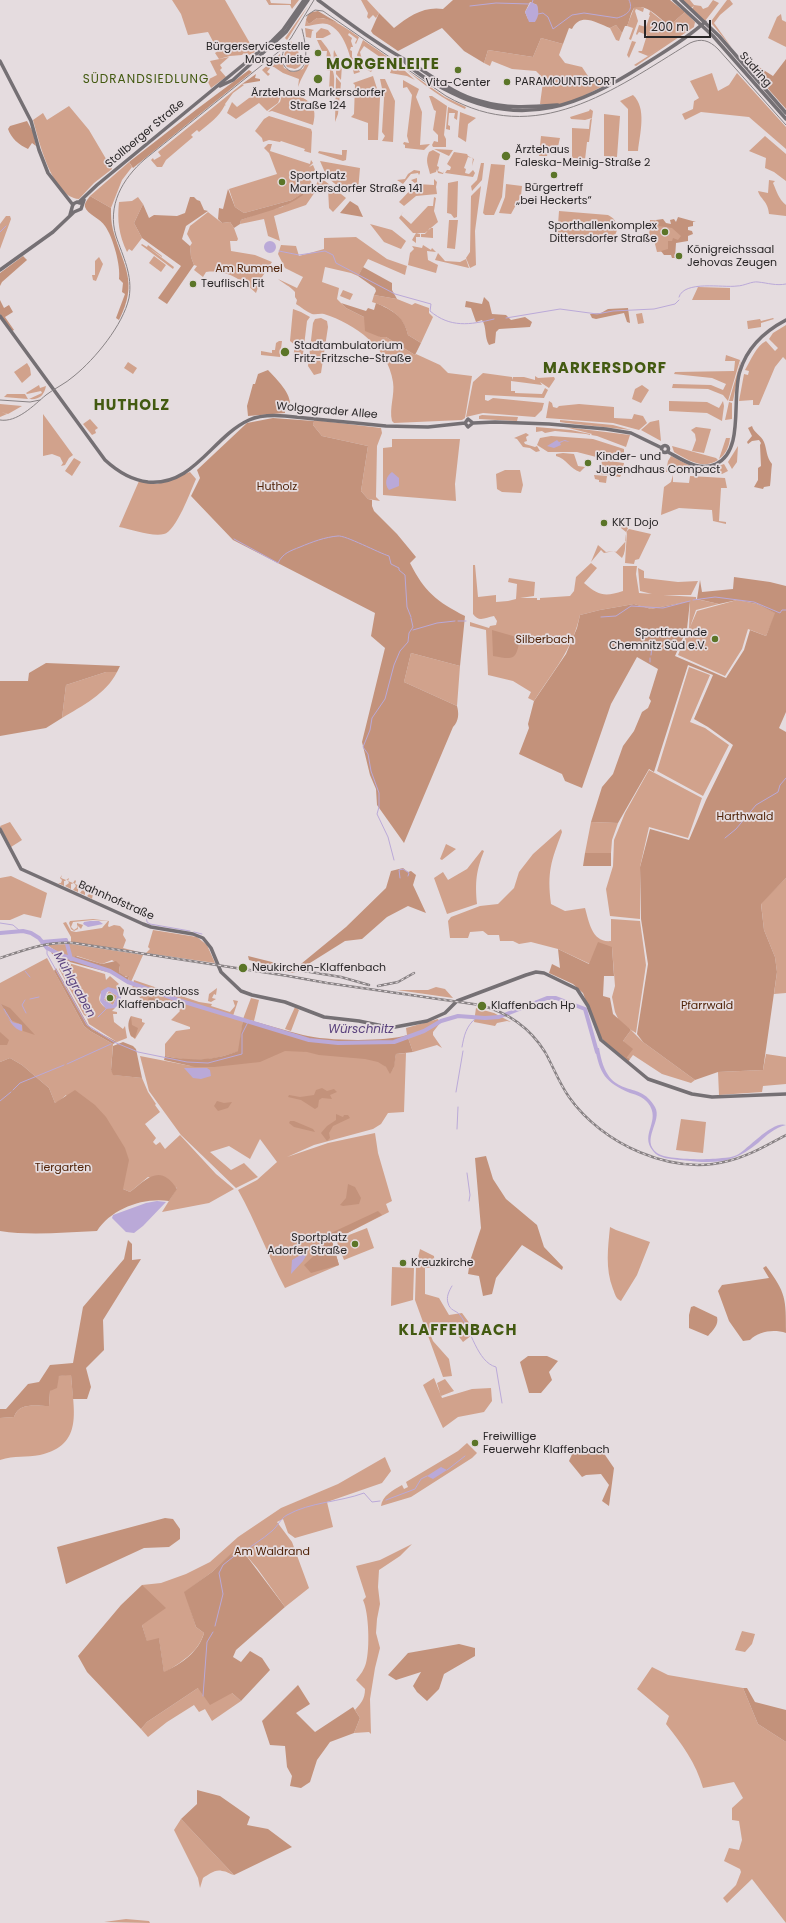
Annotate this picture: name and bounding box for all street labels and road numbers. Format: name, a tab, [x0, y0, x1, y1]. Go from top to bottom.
street label: Südring	[736, 50, 774, 90]
street label: Stollberger Straße	[103, 97, 187, 171]
street label: Wolgograder Allee	[276, 400, 378, 422]
street label: Bahnhofstraße	[76, 878, 156, 924]

